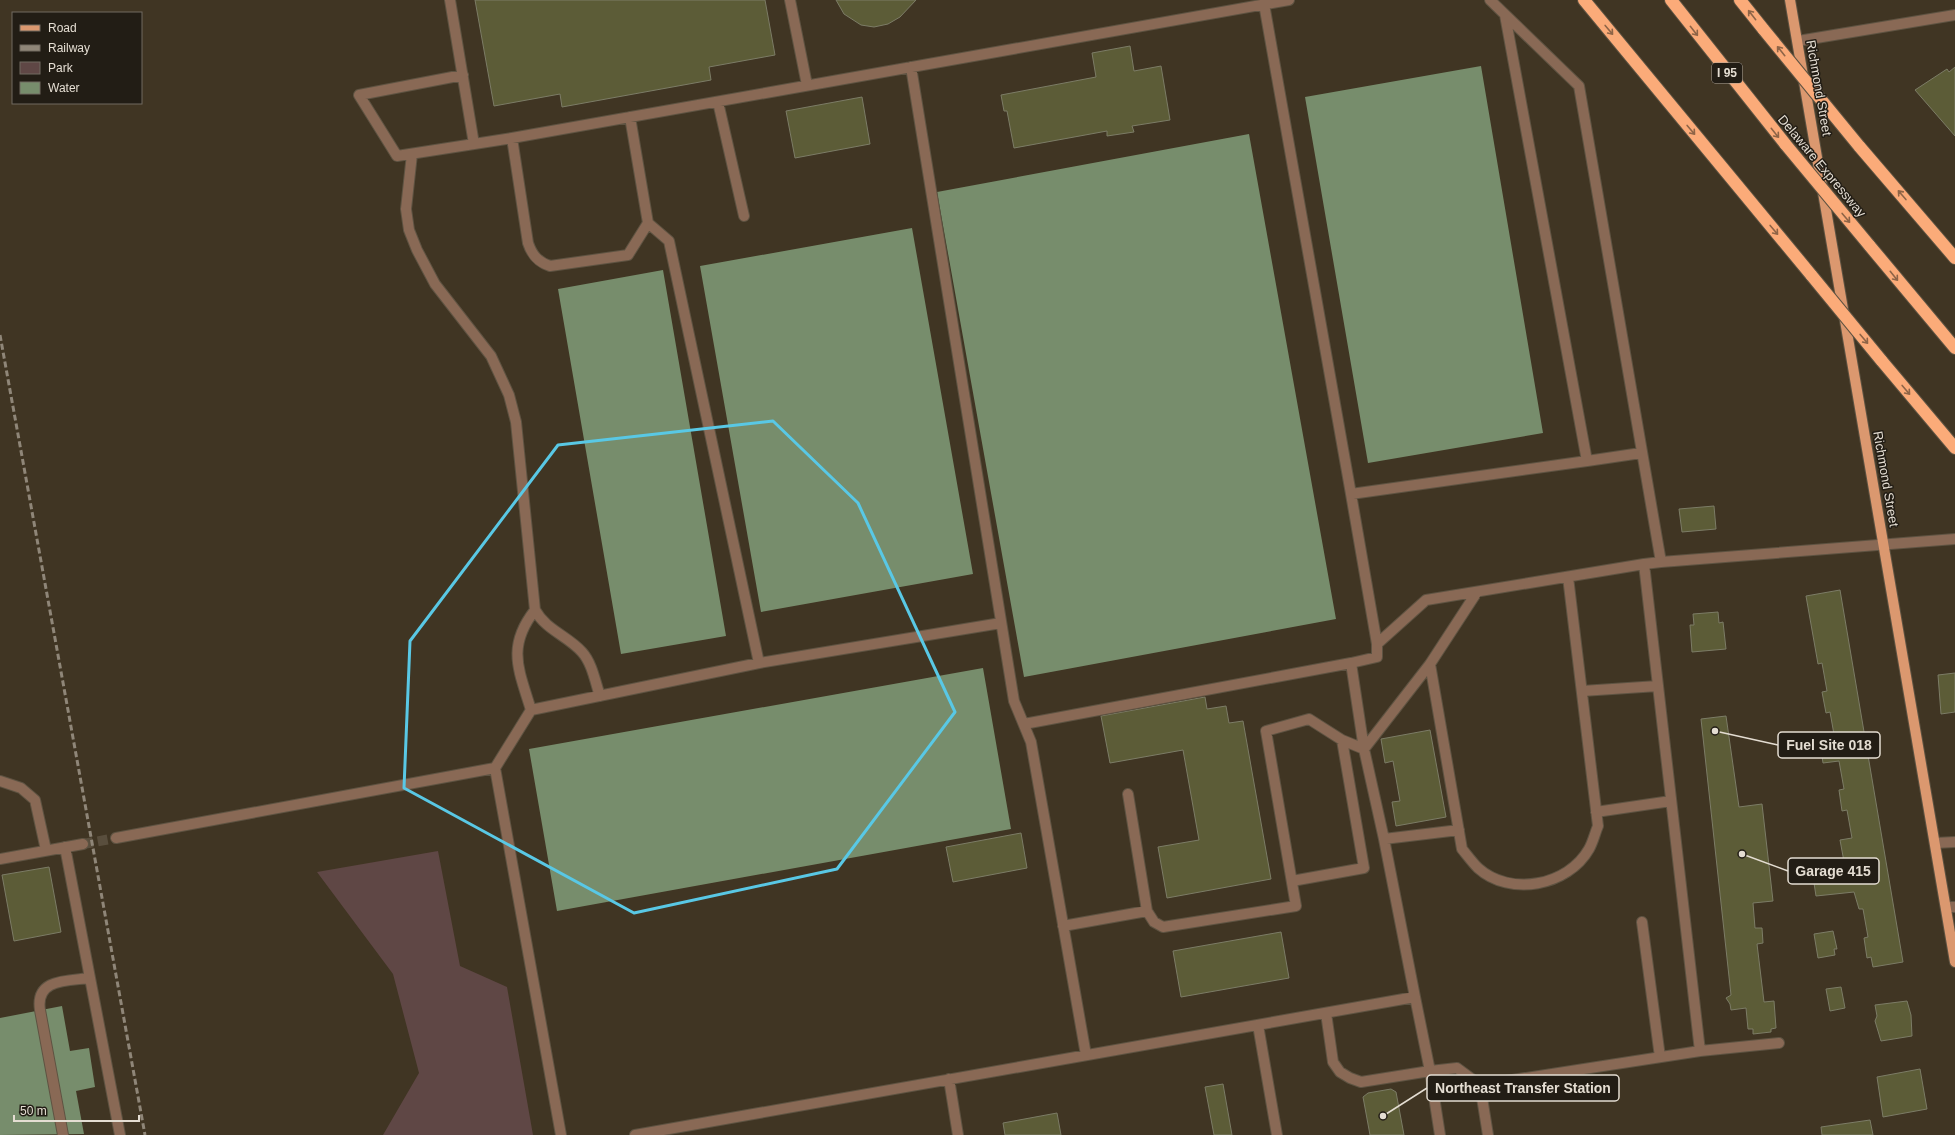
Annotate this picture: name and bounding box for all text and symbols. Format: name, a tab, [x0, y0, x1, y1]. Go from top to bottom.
one-way arrow	[1748, 10, 1756, 21]
legend	[12, 12, 142, 104]
text: Road	[48, 21, 77, 35]
one-way arrow	[1604, 25, 1613, 35]
one-way arrow	[1690, 26, 1698, 37]
street label: Richmond Street	[1803, 39, 1835, 137]
text: Railway	[48, 41, 90, 55]
one-way arrow	[1777, 46, 1786, 57]
text: Park	[48, 61, 74, 75]
road number: I 95	[1712, 63, 1742, 83]
text: Water	[48, 81, 80, 95]
street label: Delaware Expressway	[1775, 112, 1869, 220]
one-way arrow	[1687, 125, 1696, 136]
one-way arrow	[1771, 127, 1780, 138]
one-way arrow	[1898, 190, 1907, 201]
one-way arrow	[1842, 213, 1851, 223]
one-way arrow	[1770, 225, 1779, 236]
one-way arrow	[1890, 270, 1898, 281]
one-way arrow	[1860, 333, 1869, 344]
one-way arrow	[1902, 384, 1911, 395]
street label: Richmond Street	[1870, 430, 1902, 528]
callout: Fuel Site 018	[1778, 732, 1880, 758]
text: Fuel Site 018	[1786, 737, 1872, 753]
callout: Garage 415	[1788, 858, 1879, 884]
text: Garage 415	[1795, 863, 1871, 879]
callout: Northeast Transfer Station	[1427, 1075, 1619, 1101]
text: Northeast Transfer Station	[1435, 1080, 1611, 1096]
scale bar	[14, 1097, 139, 1123]
text: 50 m	[20, 1104, 47, 1118]

